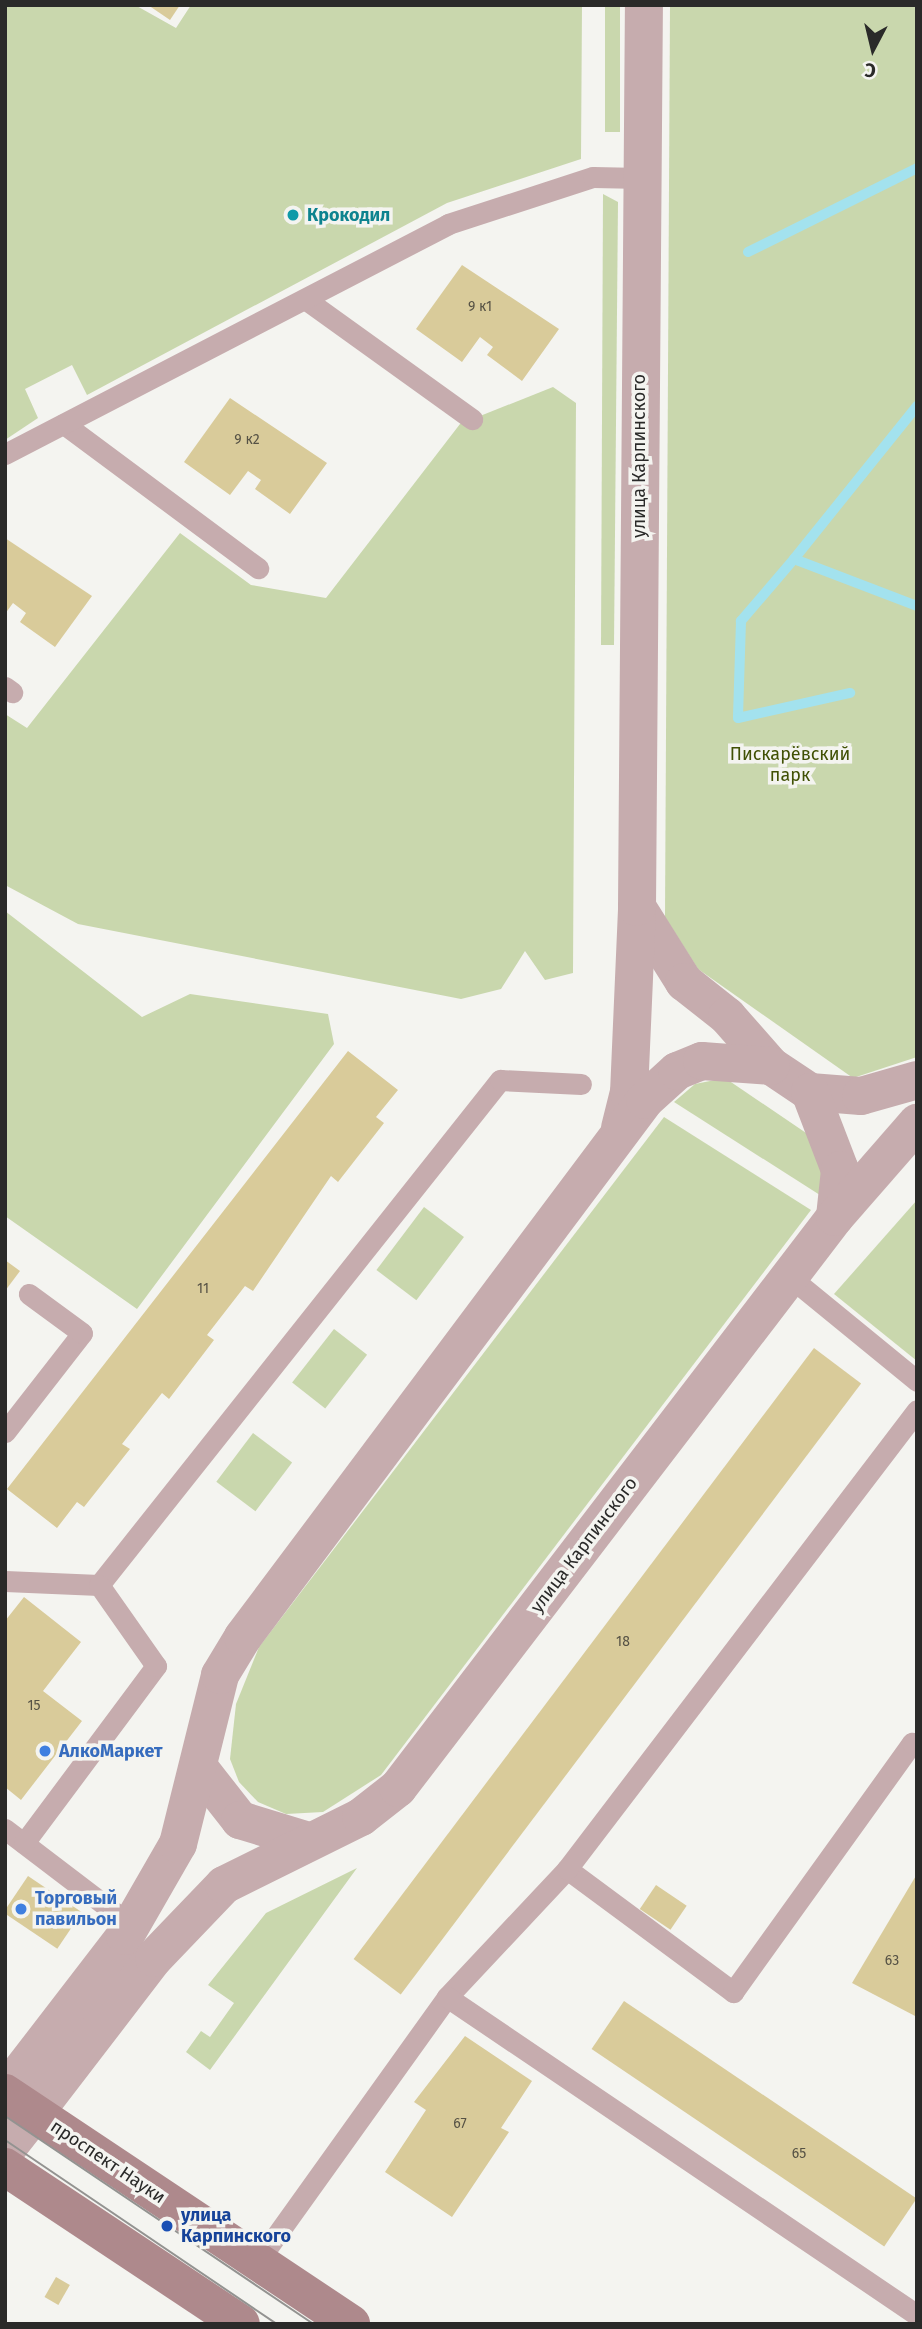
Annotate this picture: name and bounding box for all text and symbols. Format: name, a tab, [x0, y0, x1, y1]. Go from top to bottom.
north arrow	[838, 14, 908, 84]
text: С	[864, 58, 877, 82]
place label: Крокодил	[307, 204, 390, 226]
marker: Крокодил	[285, 207, 301, 223]
house number: 9 к1	[468, 299, 492, 315]
street label: улица Карпинского	[628, 374, 650, 538]
house number: 9 к2	[234, 432, 260, 448]
park label: Пискарёвский парк	[730, 744, 850, 786]
house number: 11	[197, 1281, 209, 1297]
street label: улица Карпинского	[526, 1473, 642, 1617]
house number: 18	[616, 1634, 630, 1650]
house number: 15	[27, 1698, 41, 1714]
place label: АлкоМаркет	[59, 1740, 162, 1762]
marker: АлкоМаркет	[37, 1743, 53, 1759]
place label: Торговый павильон	[35, 1888, 117, 1930]
marker: Торговый павильон	[13, 1901, 29, 1917]
house number: 63	[885, 1953, 899, 1969]
street label: проспект Науки	[46, 2116, 170, 2208]
house number: 67	[453, 2116, 467, 2132]
house number: 65	[792, 2146, 806, 2162]
place label: улица Карпинского	[181, 2205, 291, 2248]
marker: улица Карпинского	[159, 2218, 175, 2234]

